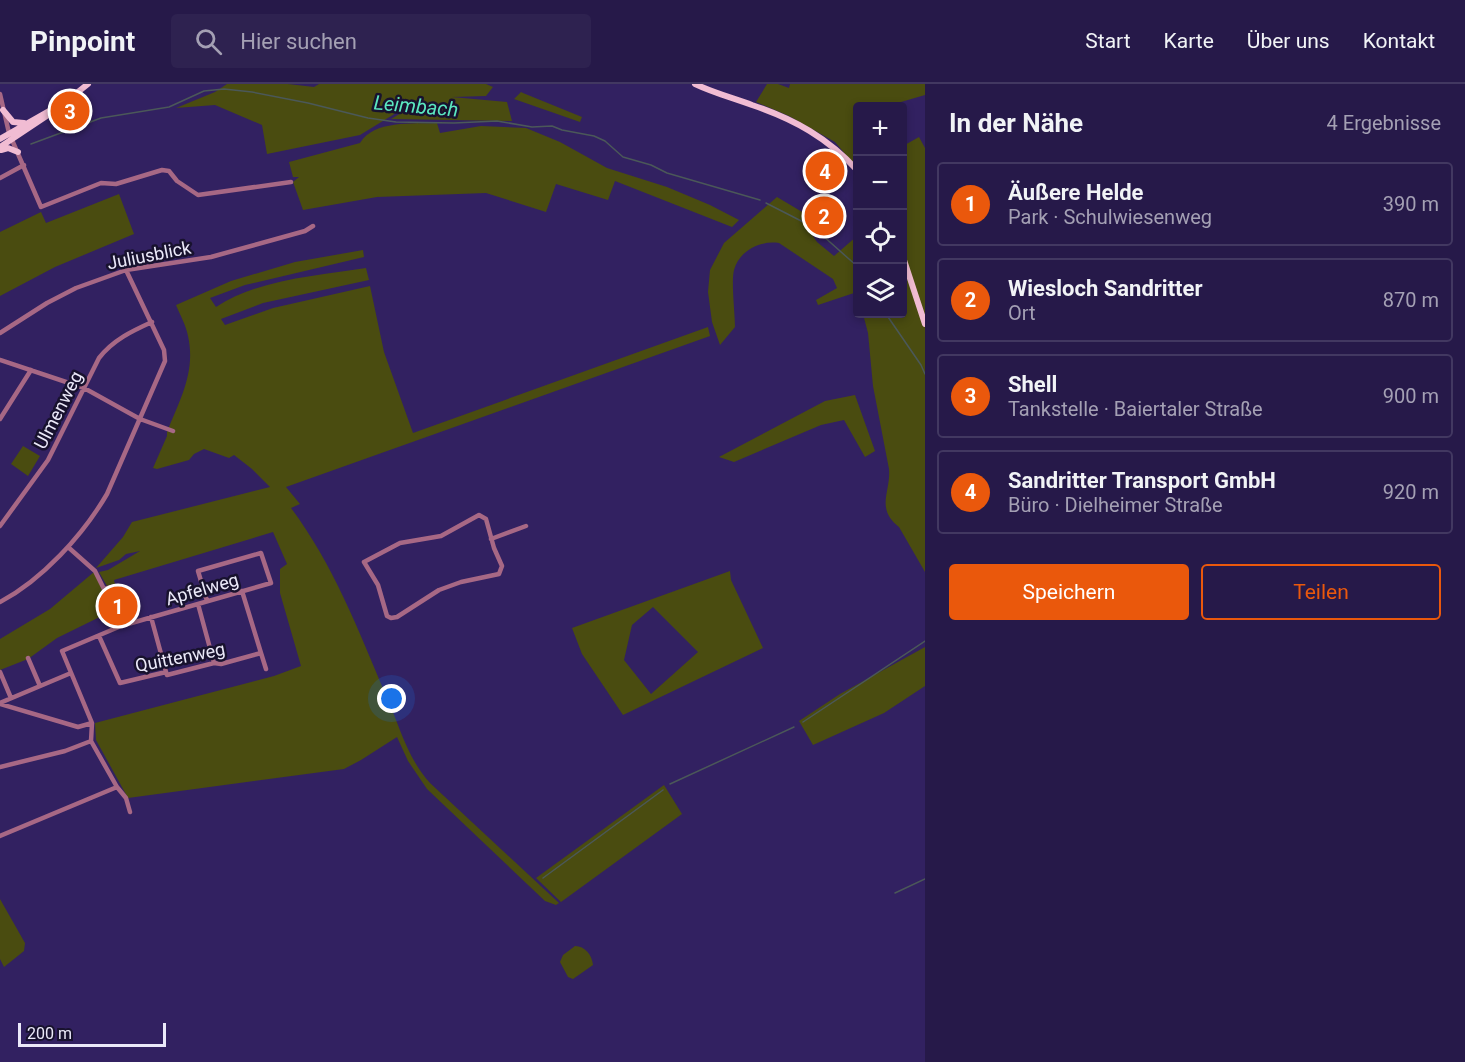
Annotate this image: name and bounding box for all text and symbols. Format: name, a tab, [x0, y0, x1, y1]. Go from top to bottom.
search box	[171, 14, 591, 68]
text: Pinpoint	[30, 25, 135, 58]
icon: search	[192, 25, 225, 58]
text: Hier suchen	[240, 29, 357, 54]
text: Start	[1085, 29, 1131, 53]
text: Karte	[1164, 29, 1214, 53]
text: Über uns	[1247, 29, 1330, 53]
text: Kontakt	[1363, 29, 1435, 53]
pin: 3	[50, 88, 90, 134]
water label: Leimbach	[373, 90, 459, 122]
map controls	[853, 102, 907, 318]
button: +	[853, 102, 907, 156]
text: In der Nähe	[949, 108, 1083, 138]
text: 4 Ergebnisse	[1327, 111, 1441, 135]
pin: 4	[806, 148, 844, 194]
button: −	[853, 156, 907, 210]
text: Äußere Helde	[1008, 180, 1143, 205]
text: 1	[965, 192, 976, 216]
text: 390 m	[1383, 192, 1439, 216]
pin: 2	[804, 194, 844, 238]
text: Park · Schulwiesenweg	[1008, 205, 1212, 229]
button: locate	[853, 210, 907, 264]
street label: Juliusblick	[105, 236, 194, 273]
button: layers	[853, 264, 907, 318]
text: Wiesloch Sandritter	[1008, 276, 1203, 301]
text: 2	[965, 288, 976, 312]
text: 870 m	[1383, 288, 1439, 312]
text: Ort	[1008, 301, 1036, 325]
street label: Ulmenweg	[29, 368, 87, 452]
text: Shell	[1008, 372, 1057, 397]
text: 3	[965, 384, 976, 408]
text: 900 m	[1383, 384, 1439, 408]
text: Tankstelle · Baiertaler Straße	[1008, 397, 1263, 421]
text: Sandritter Transport GmbH	[1008, 468, 1276, 493]
text: 4	[965, 480, 976, 504]
text: 920 m	[1383, 480, 1439, 504]
text: Büro · Dielheimer Straße	[1008, 493, 1223, 517]
button: Speichern	[949, 564, 1189, 620]
button: Teilen	[1201, 564, 1441, 620]
street label: Apfelweg	[163, 569, 241, 609]
pin: 1	[98, 584, 138, 628]
street label: Quittenweg	[133, 638, 227, 676]
your location	[377, 684, 406, 713]
scale bar	[18, 1020, 166, 1048]
text: 200 m	[27, 1024, 72, 1043]

